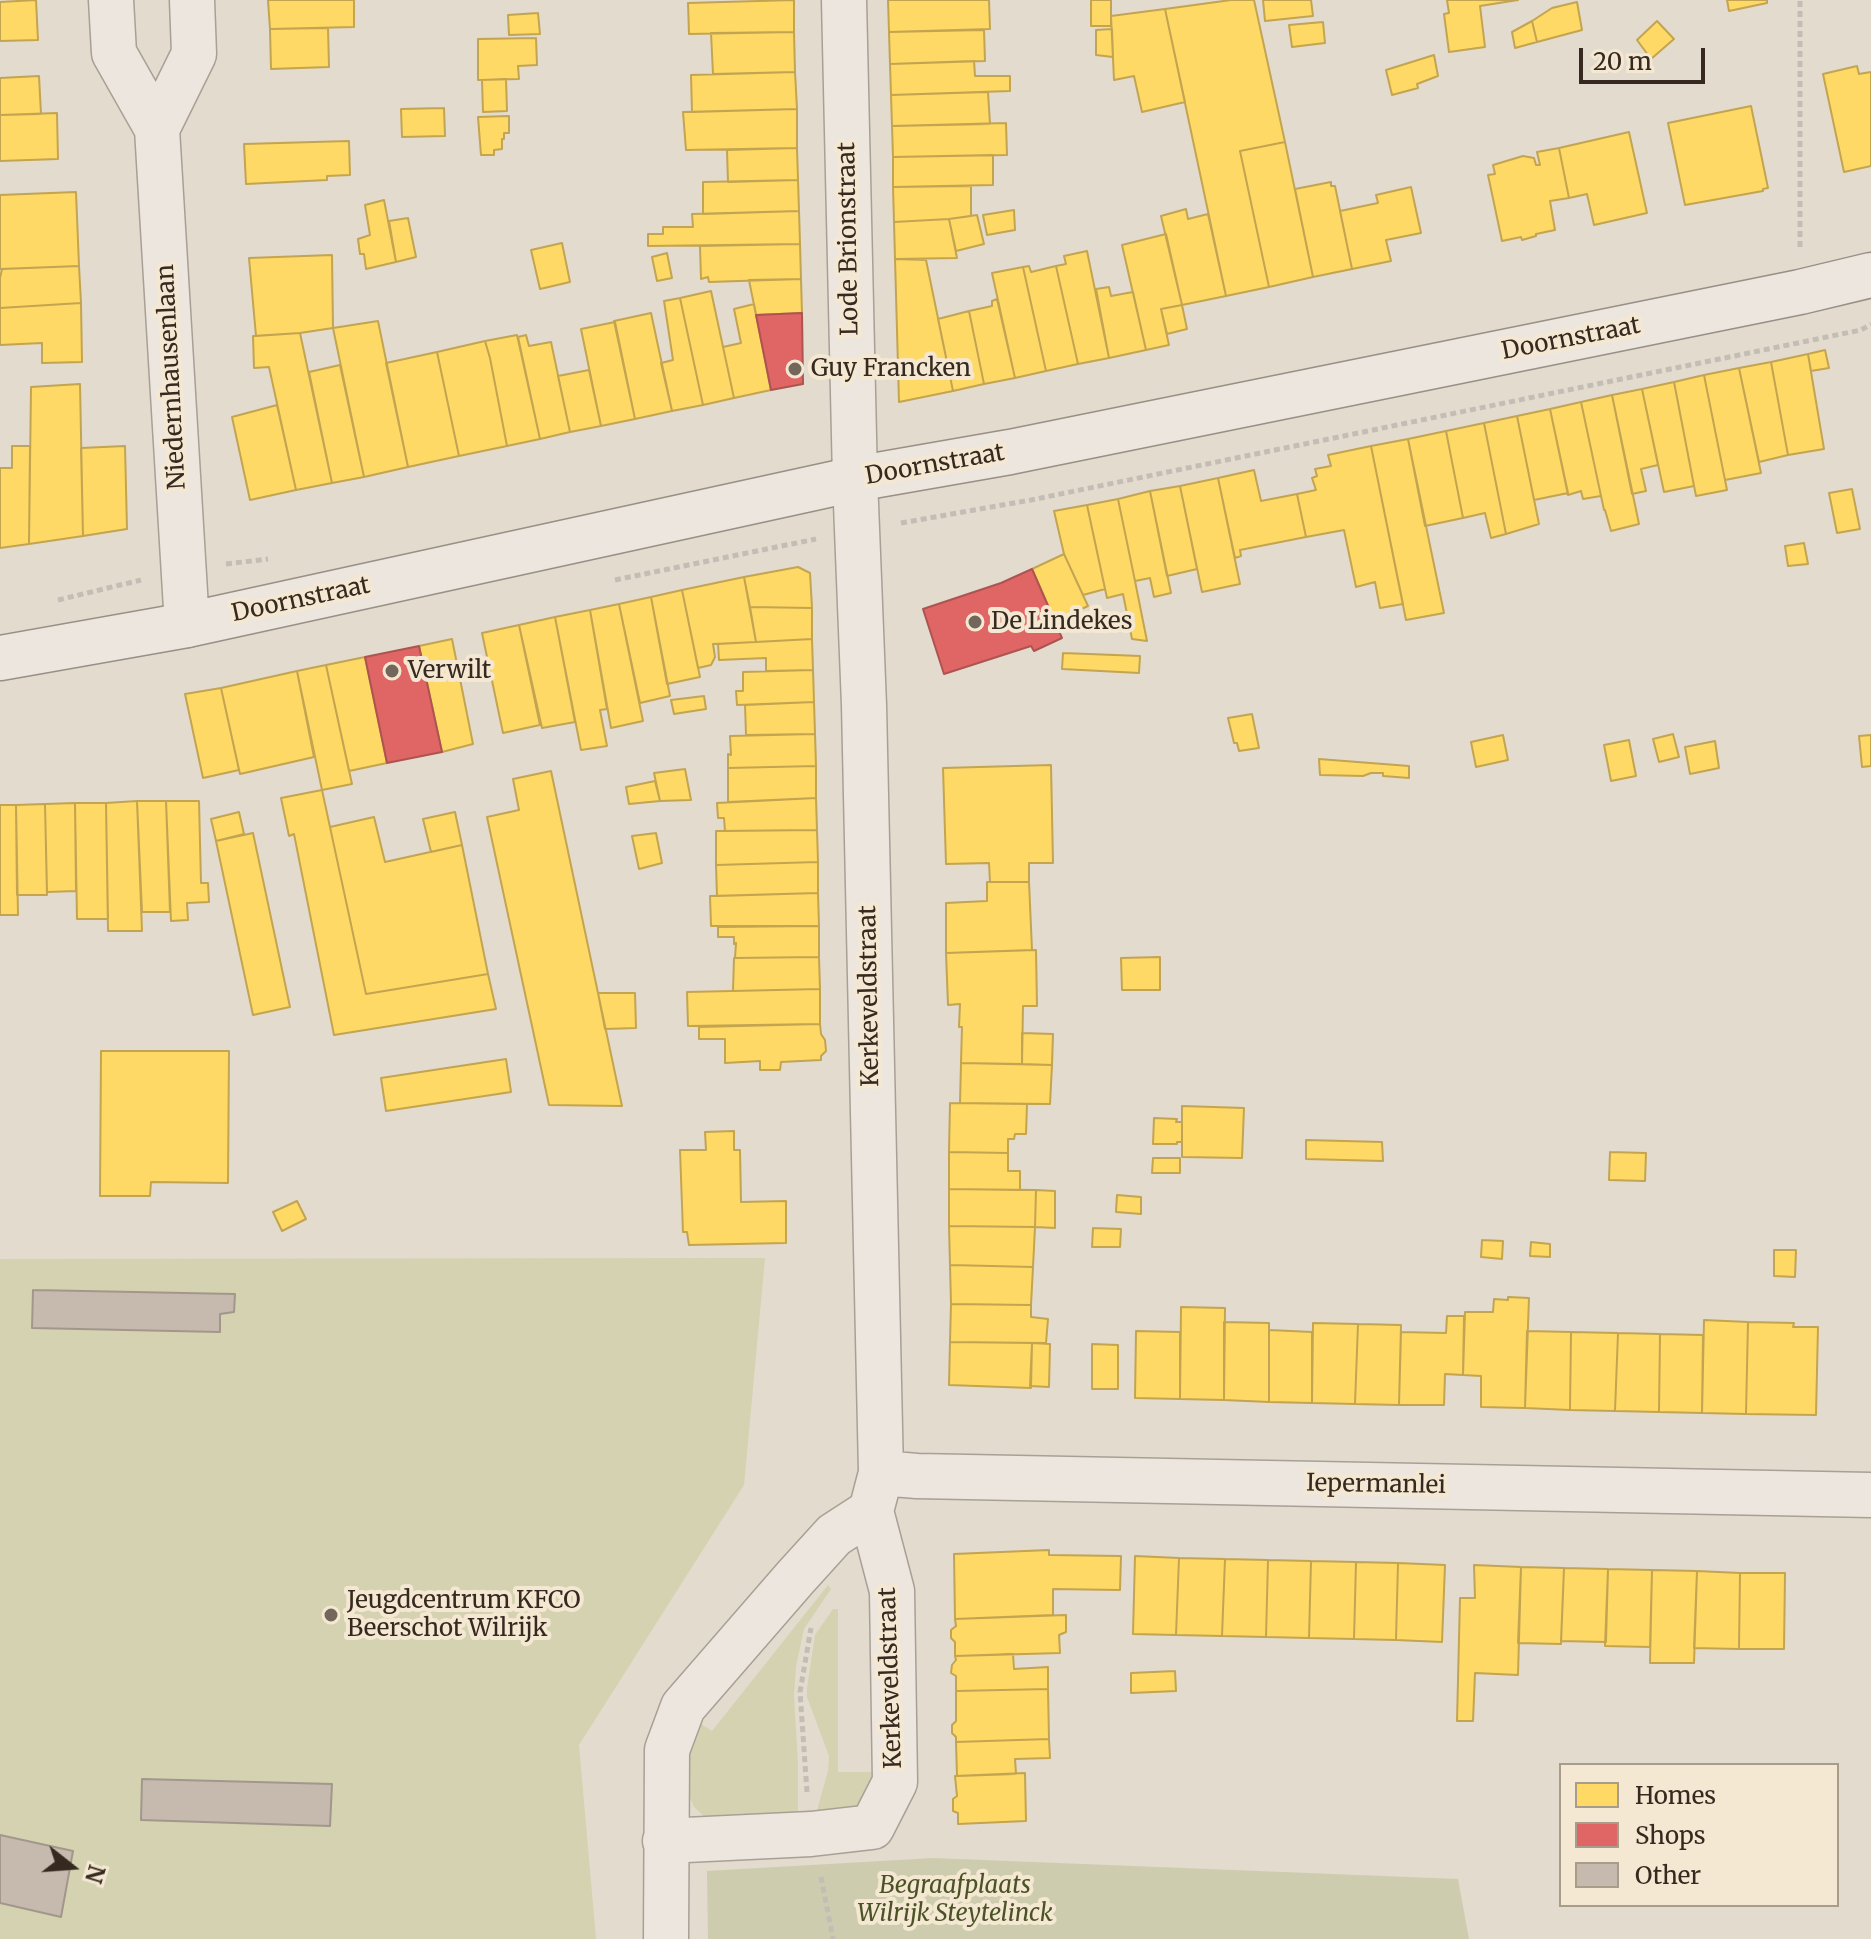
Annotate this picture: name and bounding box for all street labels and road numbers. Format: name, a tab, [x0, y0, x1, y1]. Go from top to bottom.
street label: Lode Brionstraat	[833, 142, 865, 336]
street label: Niedernhausenlaan	[152, 264, 192, 490]
street label: Doornstraat	[1499, 311, 1643, 367]
street label: Doornstraat	[863, 439, 1007, 491]
street label: Doornstraat	[229, 571, 373, 629]
street label: Kerkeveldstraat	[854, 905, 886, 1087]
street label: Iepermanlei	[1306, 1469, 1446, 1501]
street label: Kerkeveldstraat	[873, 1587, 909, 1769]

